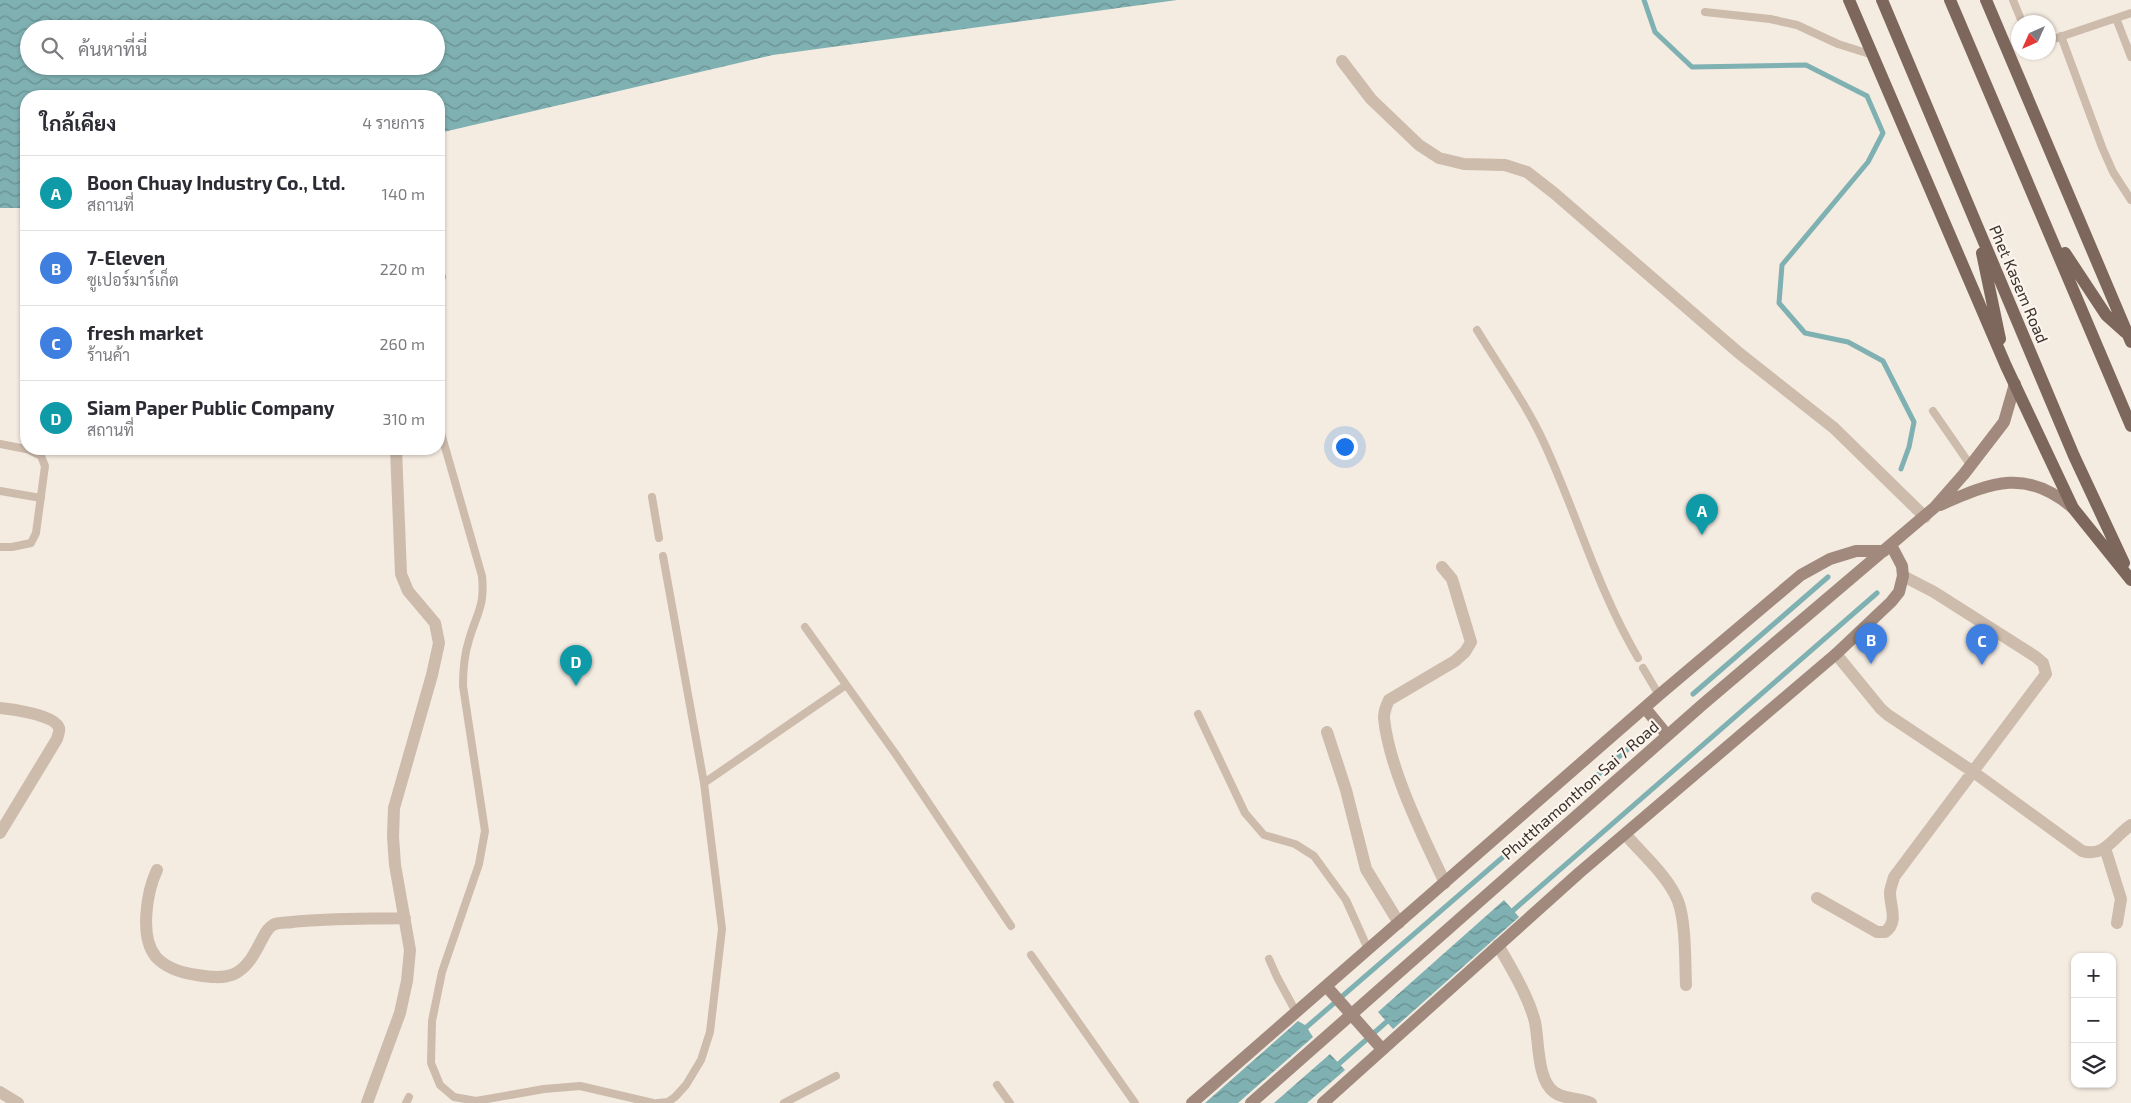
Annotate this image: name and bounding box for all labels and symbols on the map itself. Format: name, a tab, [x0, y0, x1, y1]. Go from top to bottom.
north arrow	[2011, 15, 2056, 60]
street label: Phet Kasem Road	[1986, 222, 2053, 346]
your location	[1332, 434, 1358, 460]
pin: A	[1686, 494, 1718, 535]
pin: B	[1855, 623, 1887, 664]
pin: C	[1966, 624, 1998, 665]
pin: D	[560, 645, 592, 686]
street label: Phutthamonthon Sai 7 Road	[1497, 716, 1662, 863]

